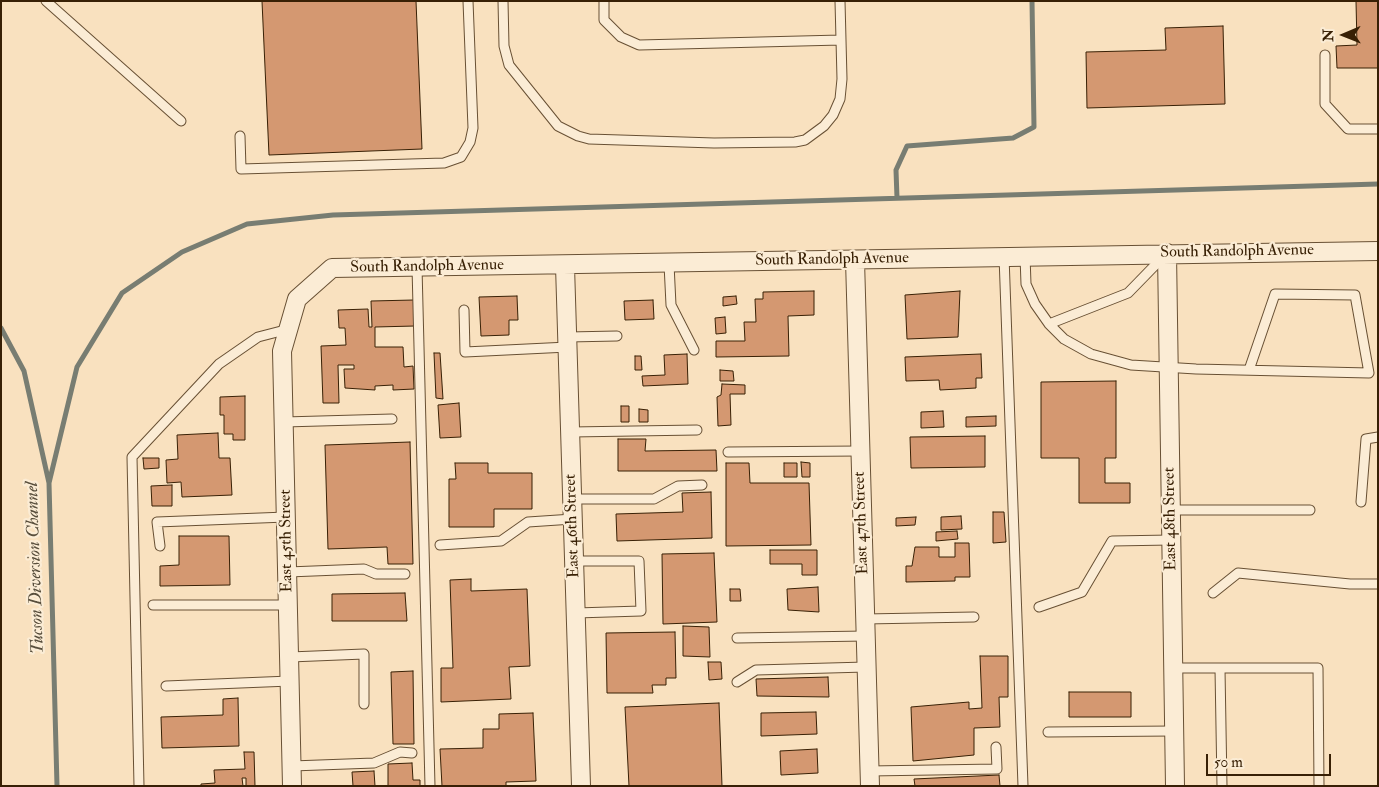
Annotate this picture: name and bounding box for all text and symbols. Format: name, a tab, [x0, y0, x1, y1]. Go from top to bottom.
north arrow	[1319, 10, 1369, 60]
text: N	[1320, 29, 1337, 42]
street label: South Randolph Avenue	[1160, 241, 1314, 263]
street label: South Randolph Avenue	[755, 249, 909, 271]
street label: South Randolph Avenue	[350, 256, 504, 278]
street label: East 48th Street	[1160, 467, 1182, 571]
street label: East 47th Street	[851, 471, 873, 575]
street label: East 46th Street	[562, 474, 584, 578]
water label: Tucson Diversion Channel	[22, 481, 50, 655]
street label: East 45th Street	[277, 489, 297, 593]
scale bar	[1209, 744, 1334, 776]
text: 50 m	[1214, 753, 1243, 772]

